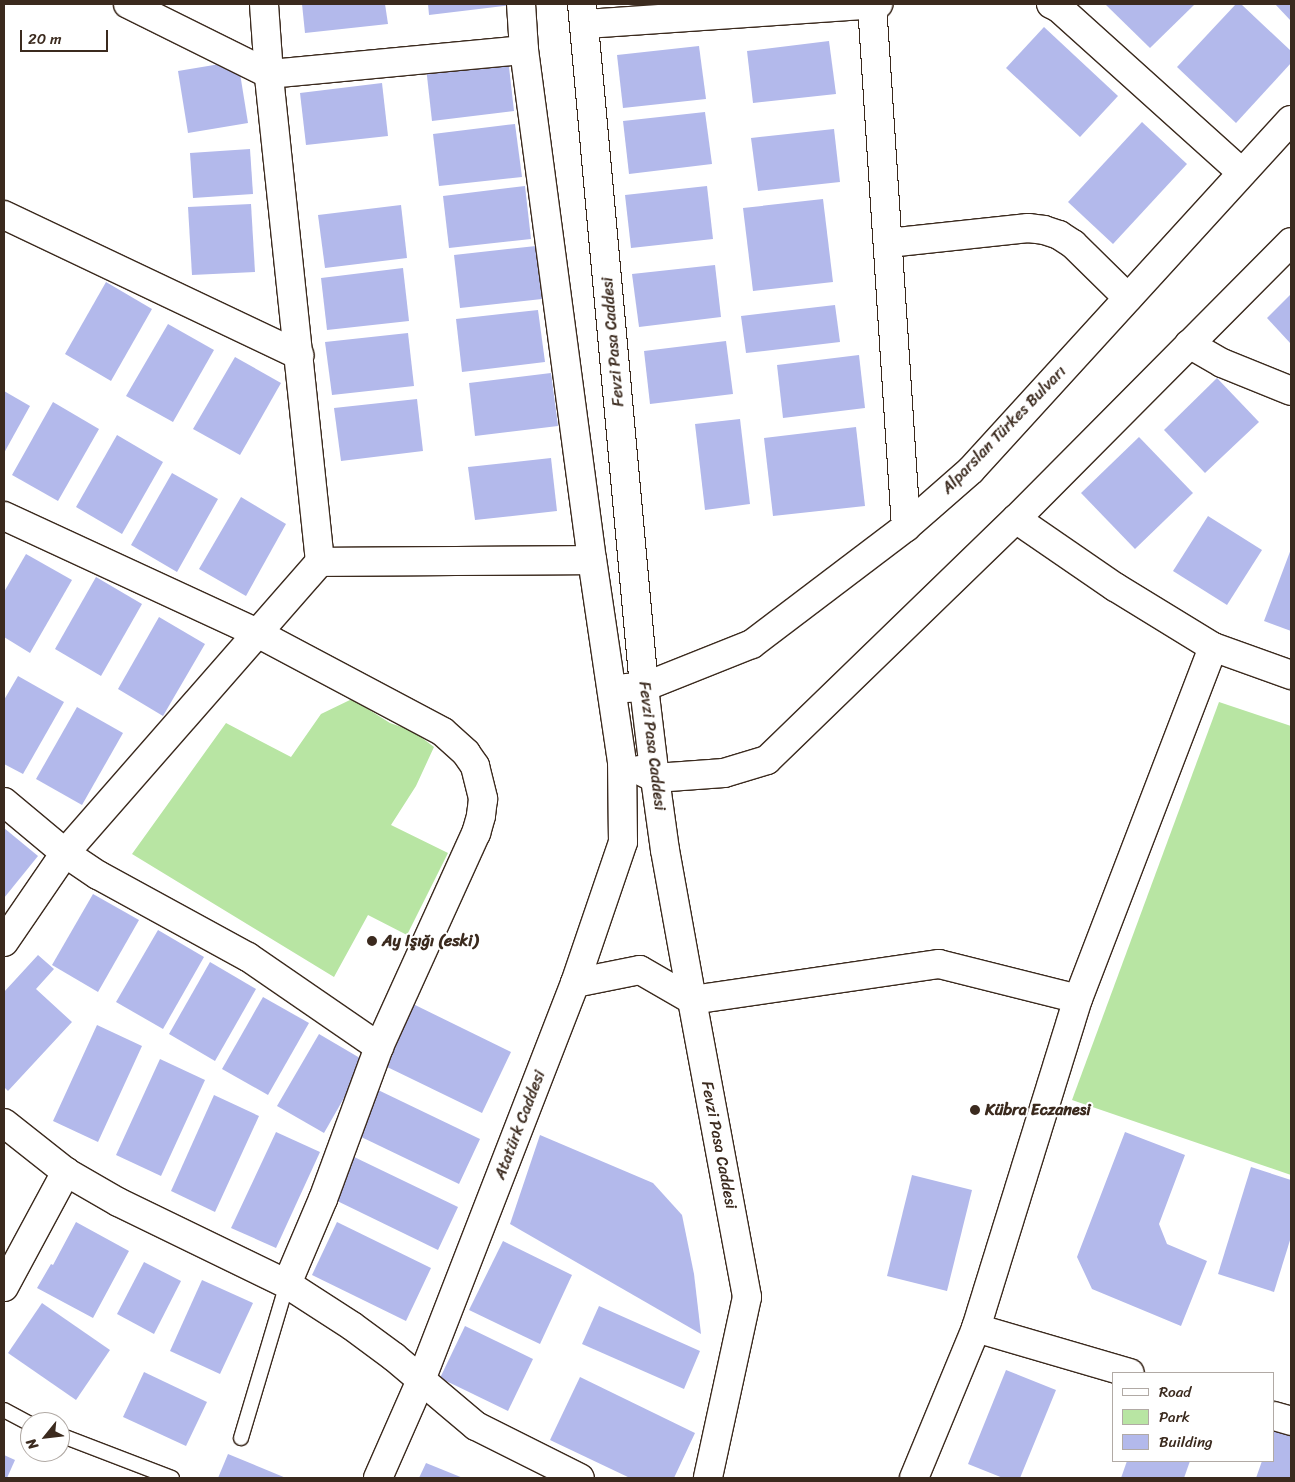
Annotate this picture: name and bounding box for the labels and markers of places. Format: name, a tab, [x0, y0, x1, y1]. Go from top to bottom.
place label: Ay Işığı (eski)	[382, 931, 480, 951]
marker: Ay Işığı (eski)	[366, 935, 378, 947]
place label: Kübra Eczanesi	[985, 1100, 1092, 1120]
marker: Kübra Eczanesi	[969, 1104, 981, 1116]

